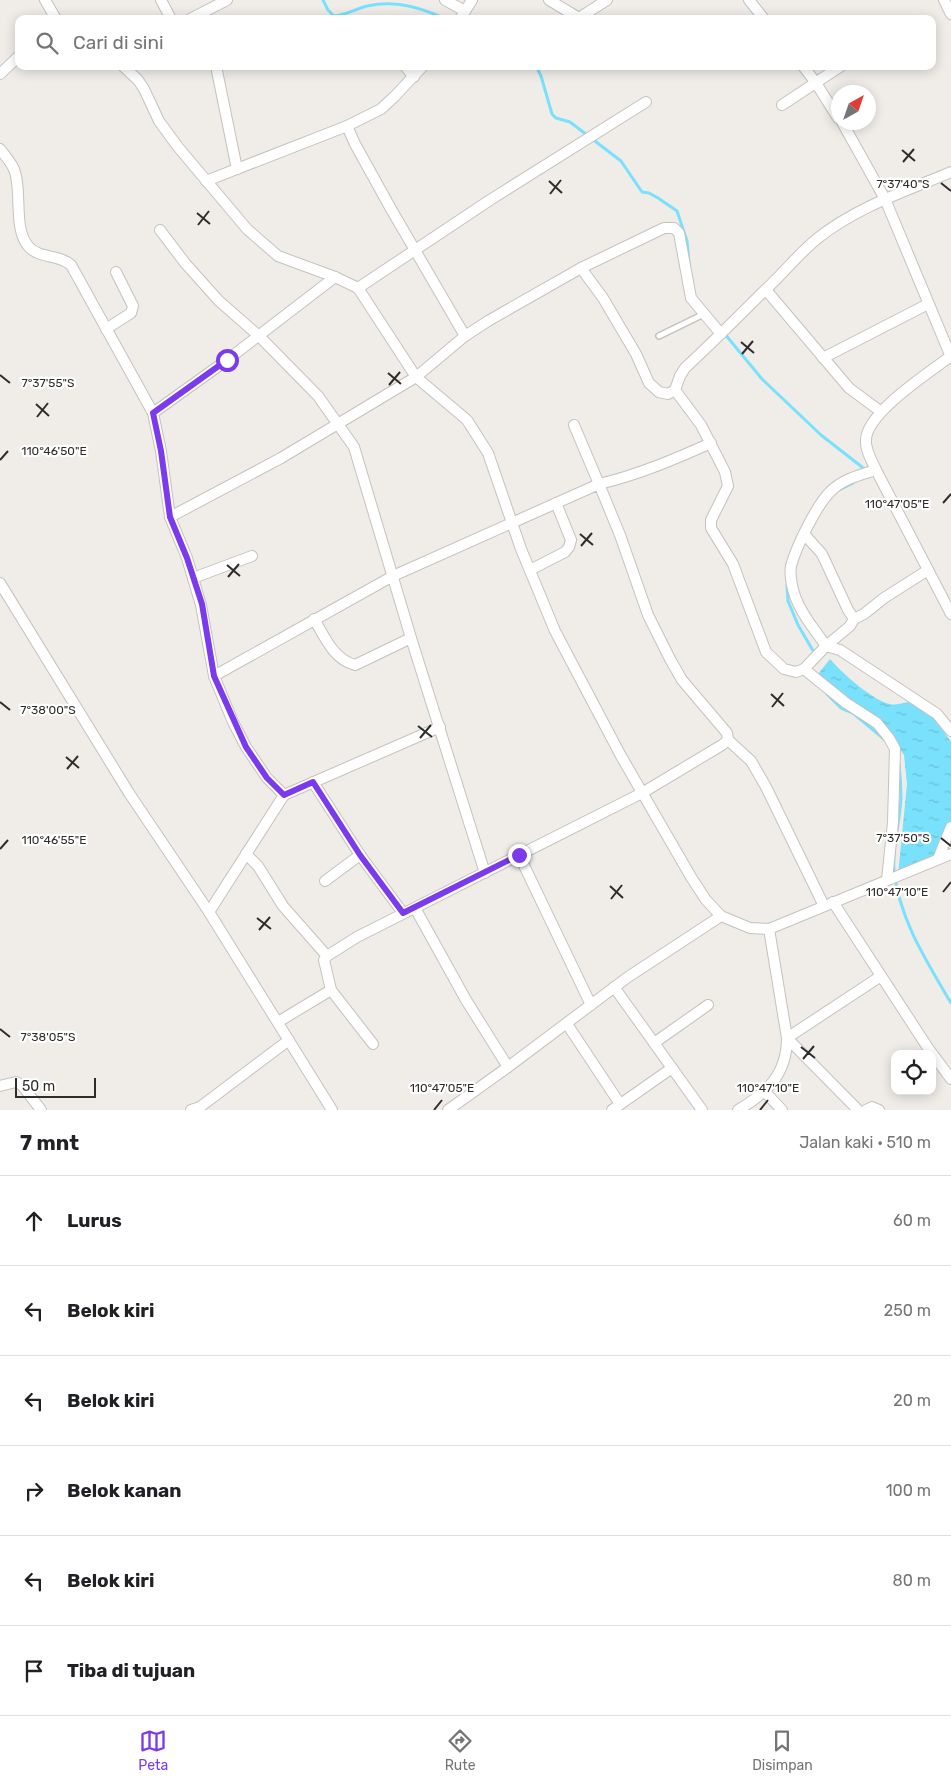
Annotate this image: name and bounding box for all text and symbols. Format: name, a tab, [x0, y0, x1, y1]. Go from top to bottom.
search box	[15, 15, 936, 70]
icon: search	[33, 29, 61, 57]
text: Cari di sini	[73, 31, 164, 54]
north arrow	[831, 85, 876, 130]
text: 7°37'40"S	[876, 177, 930, 191]
route start	[216, 349, 239, 372]
text: 7°37'55"S	[21, 376, 75, 390]
text: 110°46'50"E	[21, 444, 87, 458]
text: 110°47'05"E	[865, 497, 929, 511]
text: 7°38'00"S	[20, 703, 76, 717]
text: 7°37'50"S	[876, 831, 930, 845]
text: 110°46'55"E	[22, 833, 86, 847]
route end	[508, 844, 531, 867]
text: 110°47'10"E	[866, 885, 928, 899]
text: 7°38'05"S	[21, 1030, 75, 1044]
map controls	[891, 1050, 936, 1095]
button: locate	[891, 1050, 936, 1095]
scale bar	[15, 1075, 96, 1098]
text: 50 m	[22, 1078, 55, 1095]
text: 110°47'05"E	[410, 1081, 474, 1095]
text: 110°47'10"E	[737, 1081, 799, 1095]
text: 7 mnt	[20, 1130, 79, 1155]
text: Jalan kaki · 510 m	[799, 1133, 931, 1152]
icon: ahead	[20, 1207, 48, 1235]
text: Lurus	[67, 1209, 122, 1232]
text: 60 m	[893, 1211, 931, 1230]
icon: left	[20, 1297, 48, 1325]
text: Belok kiri	[67, 1299, 154, 1322]
text: 250 m	[884, 1301, 931, 1320]
icon: left	[20, 1387, 48, 1415]
text: Belok kiri	[67, 1389, 154, 1412]
text: 20 m	[893, 1391, 931, 1410]
icon: right	[20, 1477, 48, 1505]
text: Belok kanan	[67, 1479, 182, 1502]
text: 100 m	[886, 1481, 931, 1500]
icon: left	[20, 1567, 48, 1595]
text: Belok kiri	[67, 1569, 154, 1592]
text: 80 m	[893, 1571, 931, 1590]
icon: arrive	[20, 1657, 48, 1685]
text: Tiba di tujuan	[67, 1659, 195, 1682]
tab: Peta	[138, 1727, 168, 1774]
tab: Rute	[445, 1727, 476, 1774]
tab: Disimpan	[752, 1727, 813, 1774]

